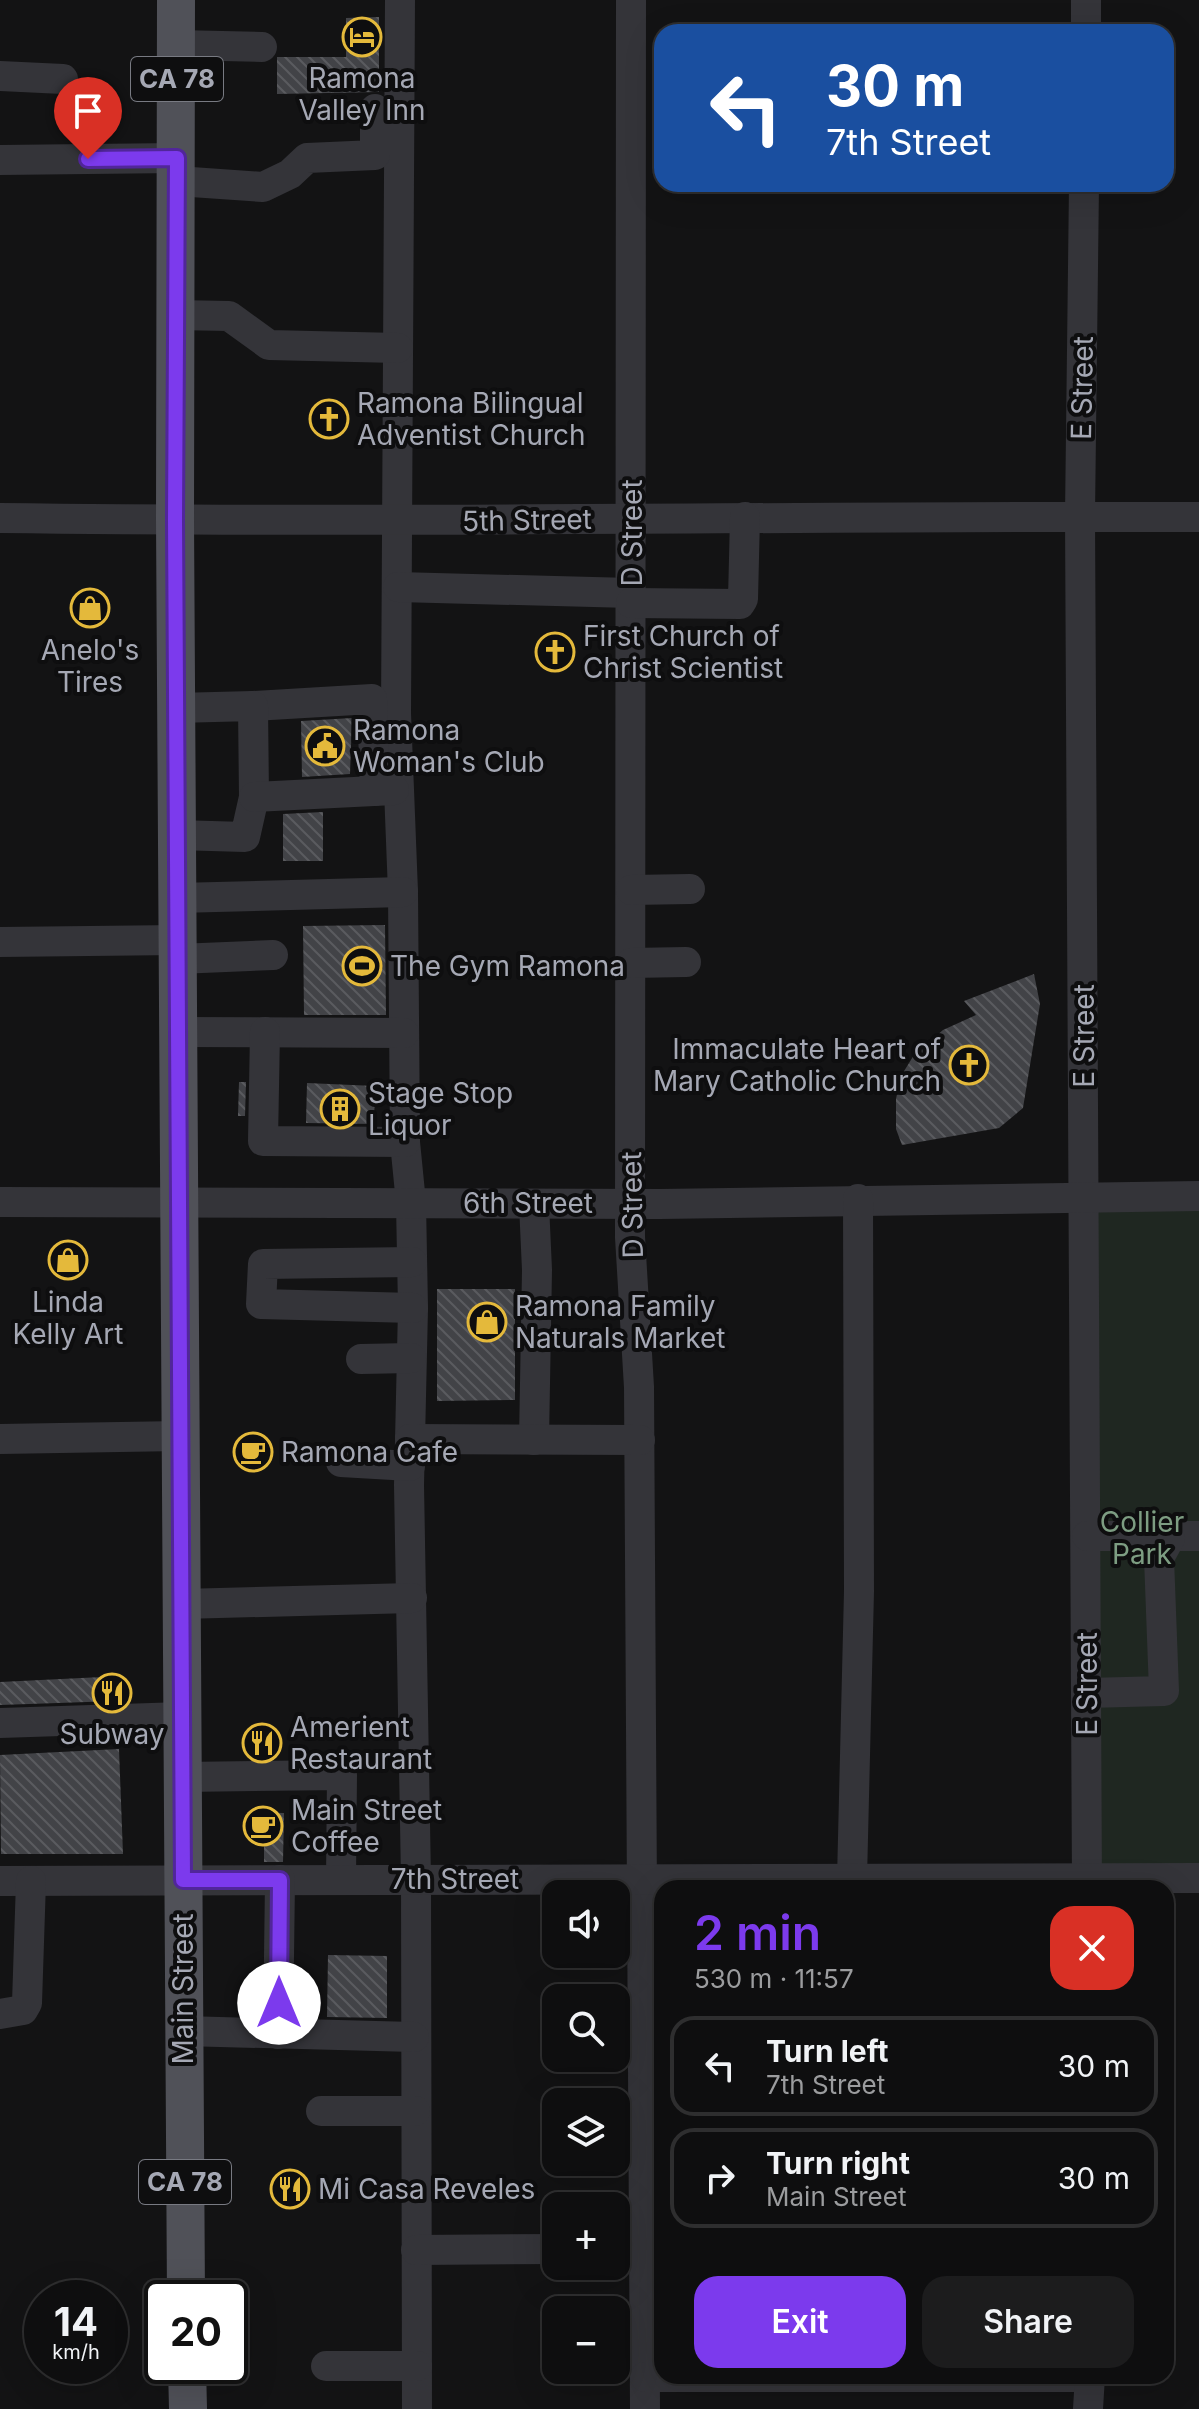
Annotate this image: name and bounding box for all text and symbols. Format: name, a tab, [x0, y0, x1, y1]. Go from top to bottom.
hotel icon: Ramona Valley Inn	[341, 16, 383, 58]
text: 30 m	[826, 52, 964, 120]
icon: left	[694, 56, 798, 160]
road number: CA 78	[131, 57, 223, 101]
place label: Ramona Valley Inn	[298, 61, 426, 127]
pin	[54, 77, 122, 159]
icon: arrive	[66, 89, 110, 133]
text: 7th Street	[826, 120, 991, 164]
street label: E Street	[1064, 336, 1100, 440]
place label: Ramona Bilingual Adventist Church	[357, 386, 586, 452]
church icon: Ramona Bilingual Adventist Church	[308, 398, 350, 440]
street label: D Street	[615, 479, 649, 587]
street label: 5th Street	[462, 502, 592, 538]
shop icon: Anelo's Tires	[69, 587, 111, 629]
place label: First Church of Christ Scientist	[583, 619, 783, 685]
church icon: First Church of Christ Scientist	[534, 631, 576, 673]
place label: Anelo's Tires	[41, 633, 139, 699]
place label: Ramona Woman's Club	[353, 713, 545, 779]
public building icon: Ramona Woman's Club	[304, 725, 346, 767]
sports icon: The Gym Ramona	[341, 945, 383, 987]
place label: The Gym Ramona	[390, 949, 625, 983]
street label: E Street	[1067, 984, 1101, 1088]
place label: Immaculate Heart of Mary Catholic Church	[653, 1032, 941, 1098]
church icon: Immaculate Heart of Mary Catholic Church	[948, 1044, 990, 1086]
place label: Stage Stop Liquor	[368, 1076, 513, 1142]
building icon: Stage Stop Liquor	[319, 1088, 361, 1130]
street label: D Street	[614, 1151, 650, 1259]
street label: 6th Street	[463, 1186, 593, 1220]
shop icon: Linda Kelly Art	[47, 1239, 89, 1281]
place label: Linda Kelly Art	[13, 1285, 123, 1351]
place label: Ramona Family Naturals Market	[515, 1289, 725, 1355]
shop icon: Ramona Family Naturals Market	[466, 1301, 508, 1343]
cafe icon: Ramona Cafe	[232, 1431, 274, 1473]
place label: Ramona Cafe	[281, 1435, 458, 1469]
park label: Collier Park	[1100, 1505, 1184, 1571]
street label: E Street	[1070, 1632, 1104, 1736]
restaurant icon: Subway	[91, 1672, 133, 1714]
place label: Amerient Restaurant	[290, 1710, 432, 1776]
place label: Subway	[59, 1717, 165, 1751]
restaurant icon: Amerient Restaurant	[241, 1722, 283, 1764]
place label: Main Street Coffee	[291, 1793, 442, 1859]
cafe icon: Main Street Coffee	[242, 1805, 284, 1847]
street label: 7th Street	[391, 1862, 519, 1896]
map controls	[542, 1880, 630, 2384]
button: sound	[542, 1880, 630, 1968]
text: 2 min	[694, 1903, 821, 1962]
button: close	[1050, 1906, 1134, 1990]
street label: Main Street	[166, 1913, 200, 2065]
position arrow	[237, 1961, 321, 2045]
text: 530 m · 11:57	[694, 1963, 854, 1994]
button: search	[542, 1984, 630, 2072]
text: Turn left	[766, 2033, 888, 2069]
icon: left	[698, 2044, 742, 2088]
text: 30 m	[1058, 2048, 1130, 2084]
text: 7th Street	[766, 2069, 885, 2100]
button: layers	[542, 2088, 630, 2176]
text: Turn right	[766, 2145, 910, 2181]
icon: right	[698, 2156, 742, 2200]
road number: CA 78	[139, 2160, 231, 2204]
text: 30 m	[1058, 2160, 1130, 2196]
restaurant icon: Mi Casa Reveles	[269, 2168, 311, 2210]
place label: Mi Casa Reveles	[318, 2172, 535, 2206]
text: Main Street	[766, 2181, 906, 2212]
button: +	[542, 2192, 630, 2280]
button: Exit	[694, 2276, 906, 2368]
button: Share	[922, 2276, 1134, 2368]
speed limit sign: 20	[144, 2280, 248, 2384]
button: −	[542, 2296, 630, 2384]
text: 14	[54, 2297, 98, 2346]
text: km/h	[52, 2340, 100, 2364]

